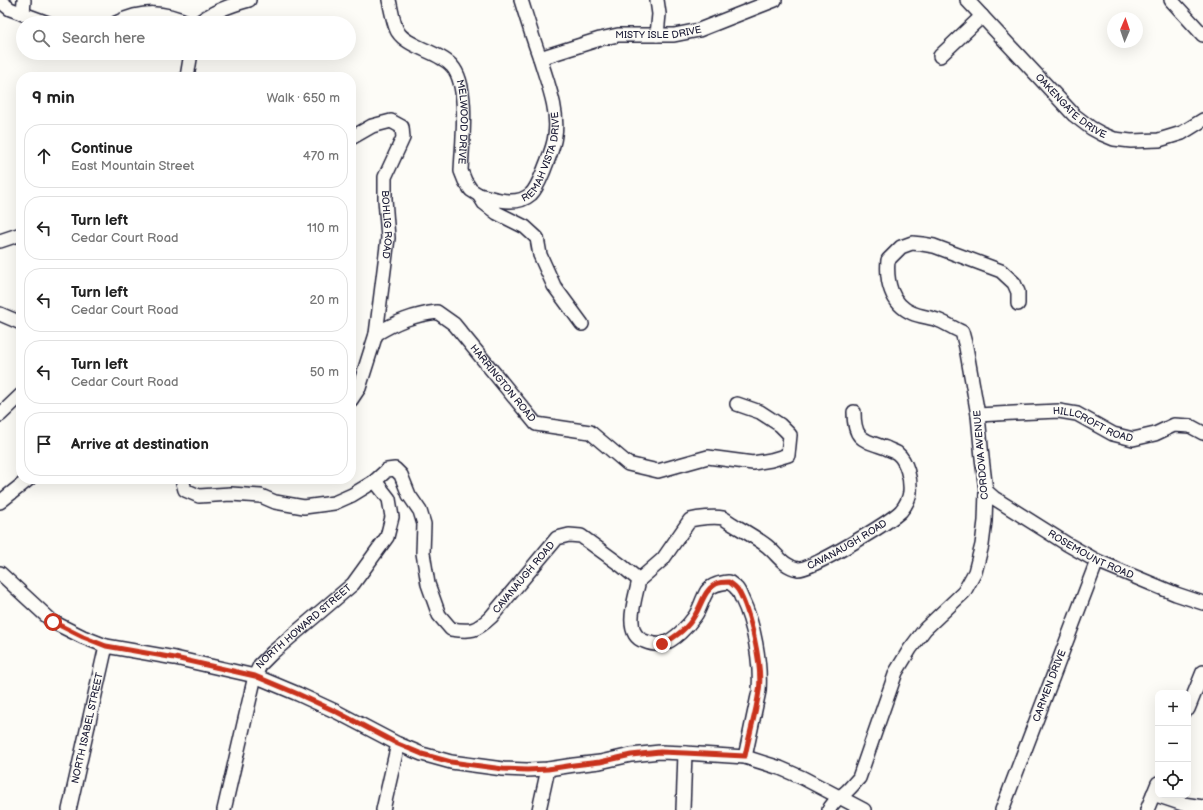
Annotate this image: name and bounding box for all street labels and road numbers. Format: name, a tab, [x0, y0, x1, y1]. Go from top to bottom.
street label: MISTY ISLE DRIVE	[615, 24, 703, 41]
street label: OAKENGATE DRIVE	[1033, 71, 1108, 141]
street label: MELWOOD DRIVE	[454, 78, 470, 165]
street label: REMAH VISTA DRIVE	[520, 111, 562, 205]
street label: BOHLIG ROAD	[379, 190, 394, 259]
street label: HARRINGTON ROAD	[467, 342, 538, 425]
street label: HILLCROFT ROAD	[1053, 405, 1134, 445]
street label: CORDOVA AVENUE	[971, 409, 991, 500]
street label: CAVANAUGH ROAD	[805, 517, 889, 572]
street label: ROSEMOUNT ROAD	[1046, 527, 1135, 582]
street label: CAVANAUGH ROAD	[490, 539, 557, 616]
street label: NORTH HOWARD STREET	[254, 582, 354, 671]
street label: CARMEN DRIVE	[1030, 648, 1069, 723]
street label: NORTH ISABEL STREET	[69, 671, 106, 785]

